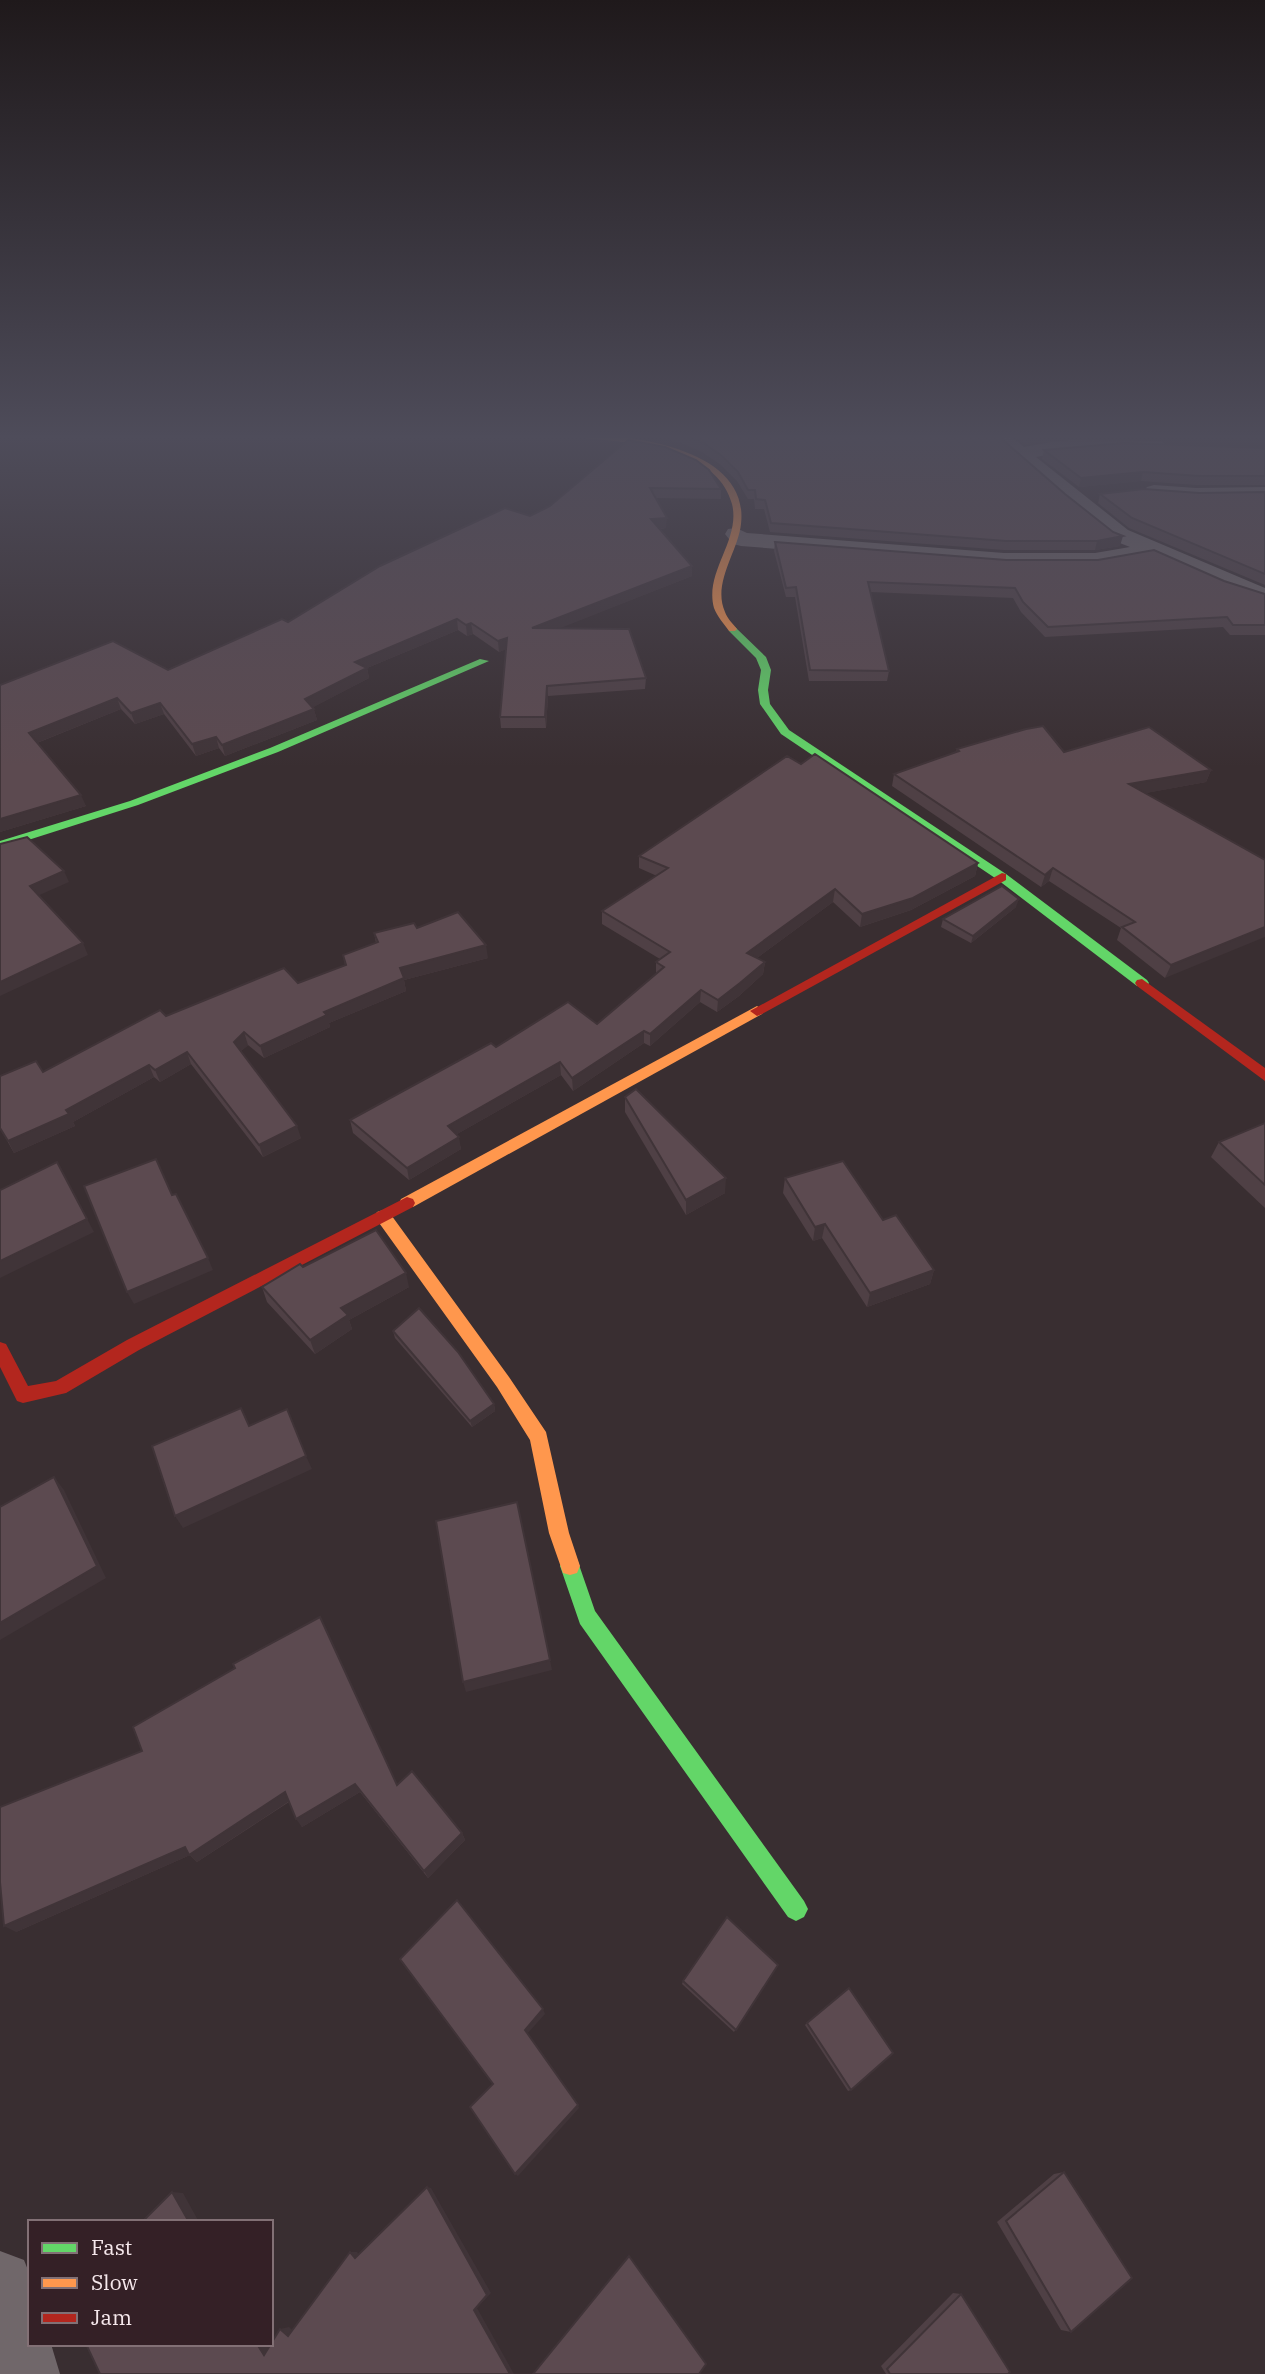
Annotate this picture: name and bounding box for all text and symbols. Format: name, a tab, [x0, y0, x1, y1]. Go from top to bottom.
legend	[28, 2220, 273, 2346]
text: Fast	[91, 2233, 132, 2261]
text: Slow	[91, 2268, 138, 2296]
text: Jam	[91, 2303, 132, 2331]

